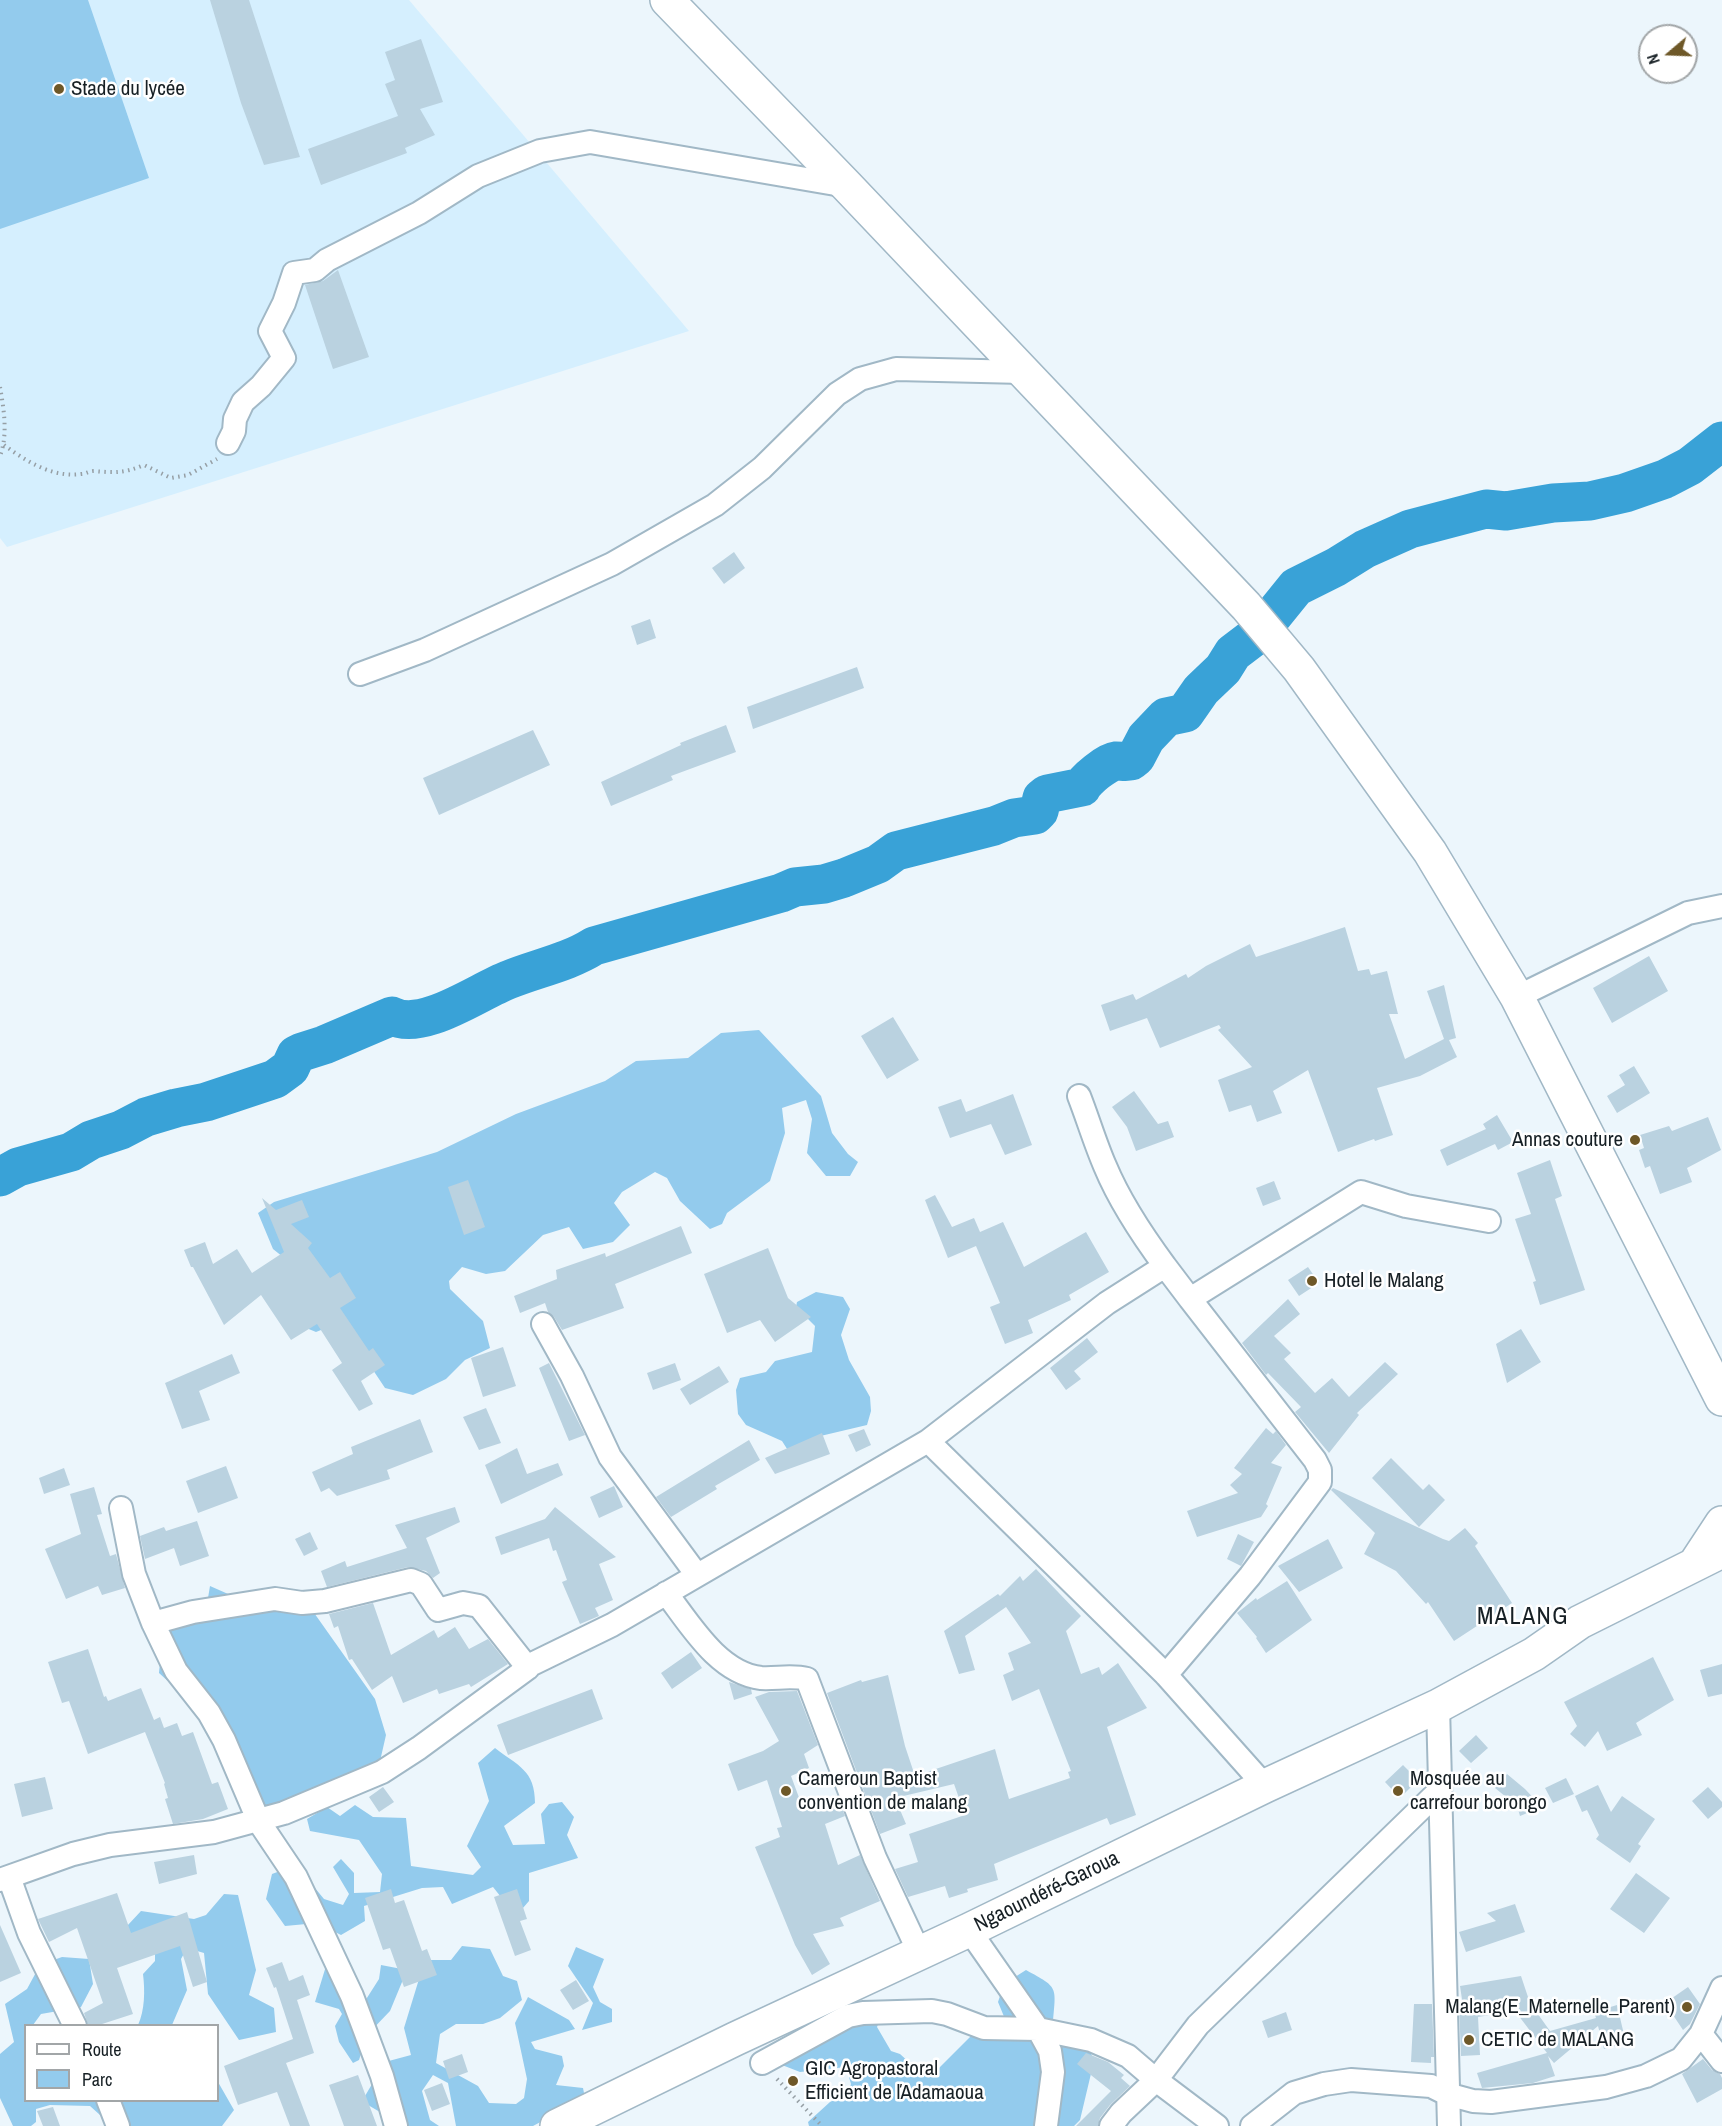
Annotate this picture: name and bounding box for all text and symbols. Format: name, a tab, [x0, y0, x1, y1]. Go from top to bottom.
north arrow	[1638, 24, 1698, 84]
text: N	[1641, 51, 1665, 67]
place label: Stade du lycée	[71, 76, 185, 102]
marker: Stade du lycée	[52, 82, 66, 96]
place label: Annas couture	[1512, 1127, 1623, 1153]
marker: Annas couture	[1628, 1133, 1642, 1147]
place label: Hotel le Malang	[1324, 1268, 1444, 1294]
marker: Hotel le Malang	[1305, 1274, 1319, 1288]
district label: MALANG	[1477, 1604, 1569, 1632]
place label: Cameroun Baptist convention de malang	[798, 1766, 967, 1816]
place label: Mosquée au carrefour borongo	[1410, 1766, 1547, 1816]
marker: Cameroun Baptist convention de malang	[779, 1784, 793, 1798]
marker: Mosquée au carrefour borongo	[1391, 1784, 1405, 1798]
street label: Ngaoundéré-Garoua	[970, 1846, 1124, 1938]
place label: Malang(E_Maternelle_Parent)	[1445, 1994, 1675, 2020]
marker: Malang(E_Maternelle_Parent)	[1680, 2000, 1694, 2014]
legend	[24, 2024, 219, 2102]
place label: CETIC de MALANG	[1481, 2027, 1634, 2053]
marker: CETIC de MALANG	[1462, 2033, 1476, 2047]
text: Route	[82, 2037, 121, 2062]
place label: GIC Agropastoral Efficient de ľAdamaoua	[805, 2056, 984, 2106]
text: Parc	[82, 2067, 112, 2092]
marker: GIC Agropastoral Efficient de ľAdamaoua	[786, 2074, 800, 2088]

